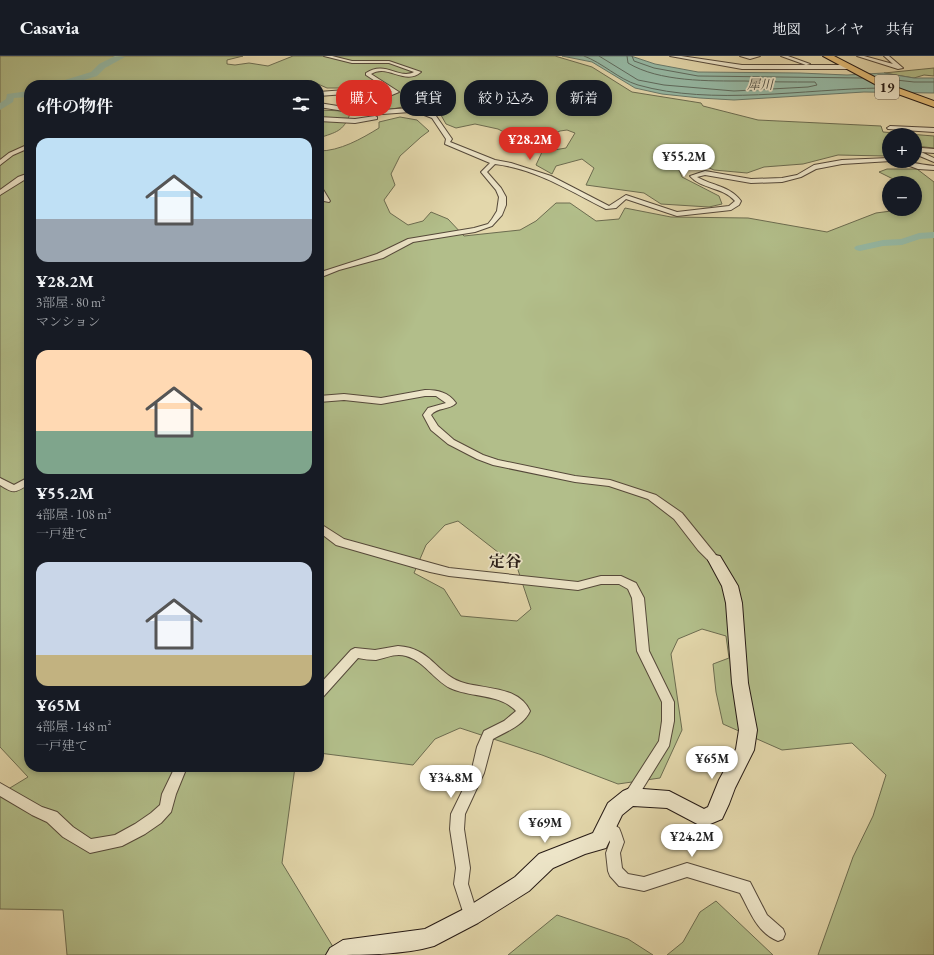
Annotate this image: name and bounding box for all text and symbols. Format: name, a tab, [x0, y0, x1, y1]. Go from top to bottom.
text: Casavia	[20, 15, 79, 40]
text: 地図	[773, 20, 801, 38]
text: レイヤ	[823, 20, 864, 38]
text: 共有	[886, 20, 914, 38]
road number: 19	[875, 75, 899, 99]
water label: 犀川	[747, 76, 775, 93]
chip: 購入	[336, 80, 392, 116]
chip: 賃貸	[400, 80, 456, 116]
chip: 絞り込み	[464, 80, 548, 116]
chip: 新着	[556, 80, 612, 116]
icon: filters	[290, 93, 312, 115]
text: 6件の物件	[36, 95, 113, 117]
pin: ¥28.2M	[497, 127, 563, 161]
map controls	[882, 128, 922, 216]
button: +	[882, 128, 922, 168]
text: ¥28.2M	[508, 131, 552, 148]
pin: ¥55.2M	[651, 144, 717, 178]
text: ¥55.2M	[662, 148, 706, 165]
icon: home	[138, 164, 210, 236]
button: −	[882, 176, 922, 216]
text: ¥28.2M	[36, 270, 94, 292]
text: 3部屋 · 80 m²	[36, 294, 105, 311]
text: マンション	[36, 313, 100, 330]
icon: home	[138, 376, 210, 448]
text: ¥55.2M	[36, 482, 94, 504]
text: 4部屋 · 108 m²	[36, 506, 111, 523]
text: 一戸建て	[36, 525, 88, 542]
district label: 定谷	[489, 551, 521, 572]
icon: home	[138, 588, 210, 660]
text: ¥65M	[36, 694, 81, 716]
text: 4部屋 · 148 m²	[36, 718, 111, 735]
text: 一戸建て	[36, 737, 88, 754]
pin: ¥65M	[688, 746, 736, 780]
text: ¥65M	[695, 750, 729, 767]
pin: ¥34.8M	[418, 765, 484, 799]
text: ¥34.8M	[429, 769, 473, 786]
pin: ¥69M	[521, 810, 569, 844]
text: ¥69M	[528, 814, 562, 831]
pin: ¥24.2M	[659, 824, 725, 858]
text: ¥24.2M	[670, 828, 714, 845]

